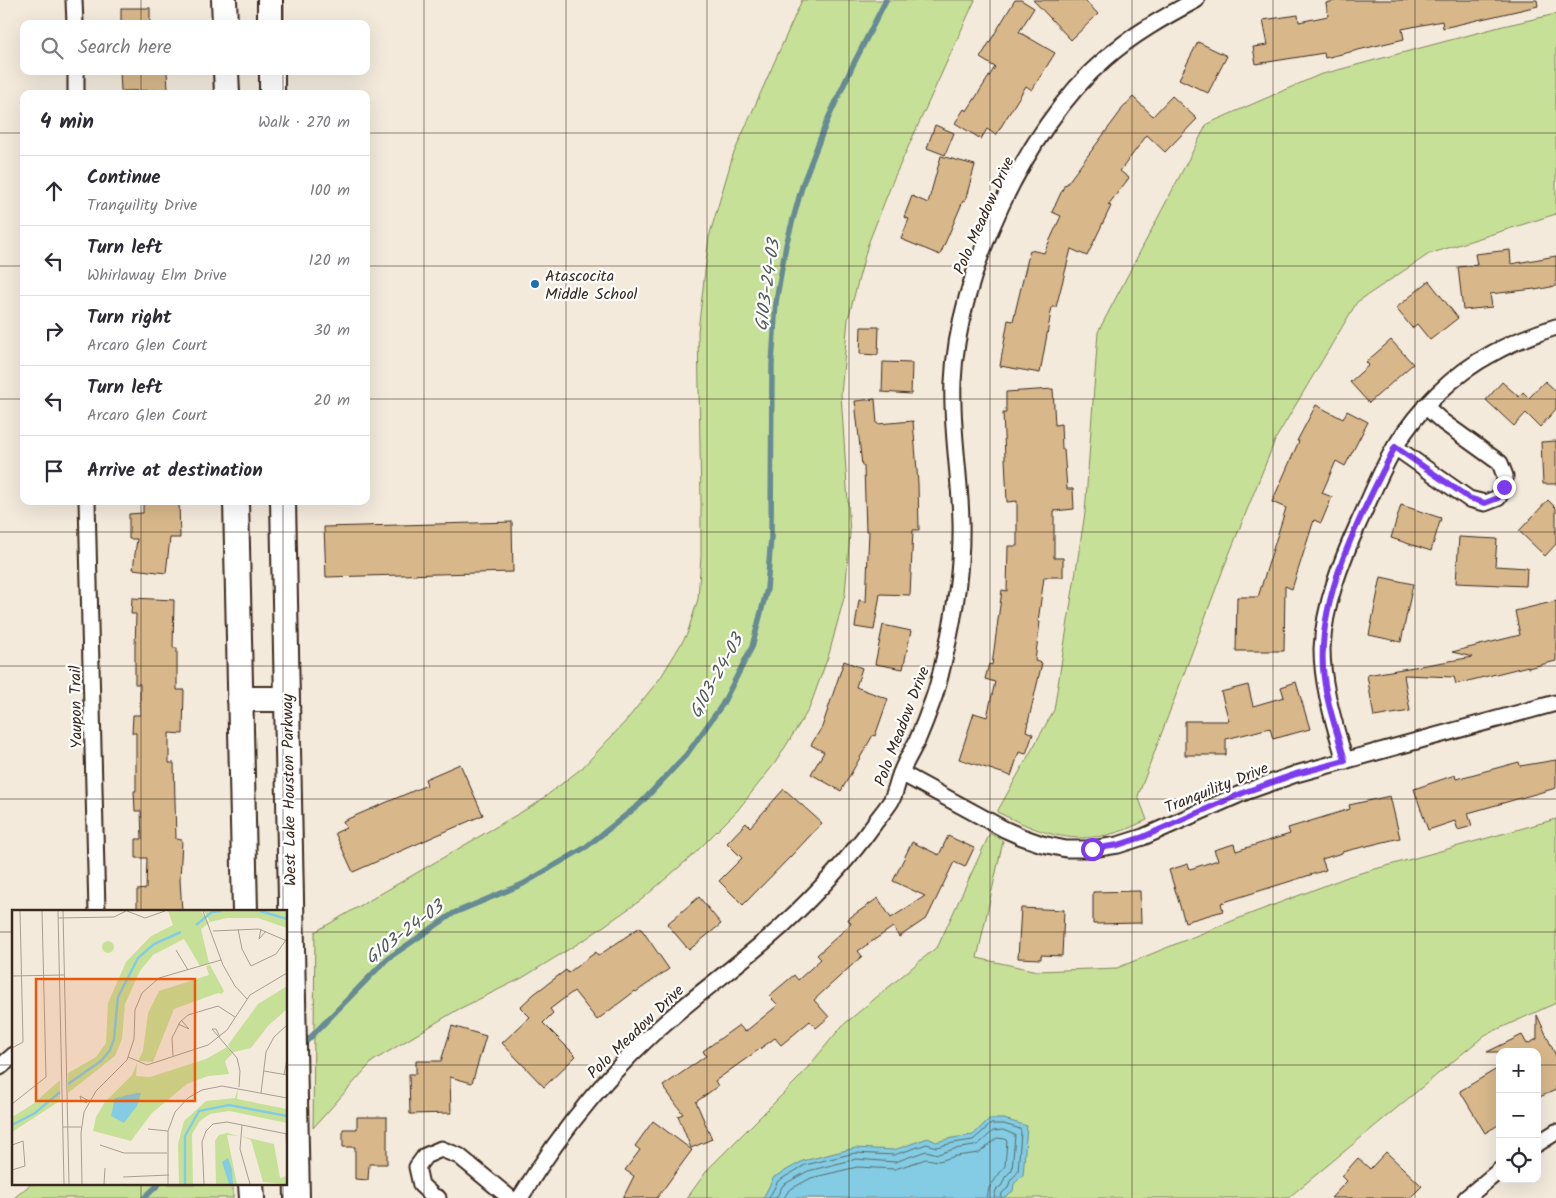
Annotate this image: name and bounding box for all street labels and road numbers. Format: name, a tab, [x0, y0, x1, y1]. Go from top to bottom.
street label: Polo Meadow Drive	[947, 153, 1022, 279]
street label: Polo Meadow Drive	[868, 663, 937, 790]
street label: Yaupon Trail	[63, 665, 90, 749]
street label: West Lake Houston Parkway	[275, 693, 304, 886]
street label: Tranquility Drive	[1161, 756, 1272, 821]
street label: Polo Meadow Drive	[582, 979, 690, 1085]

